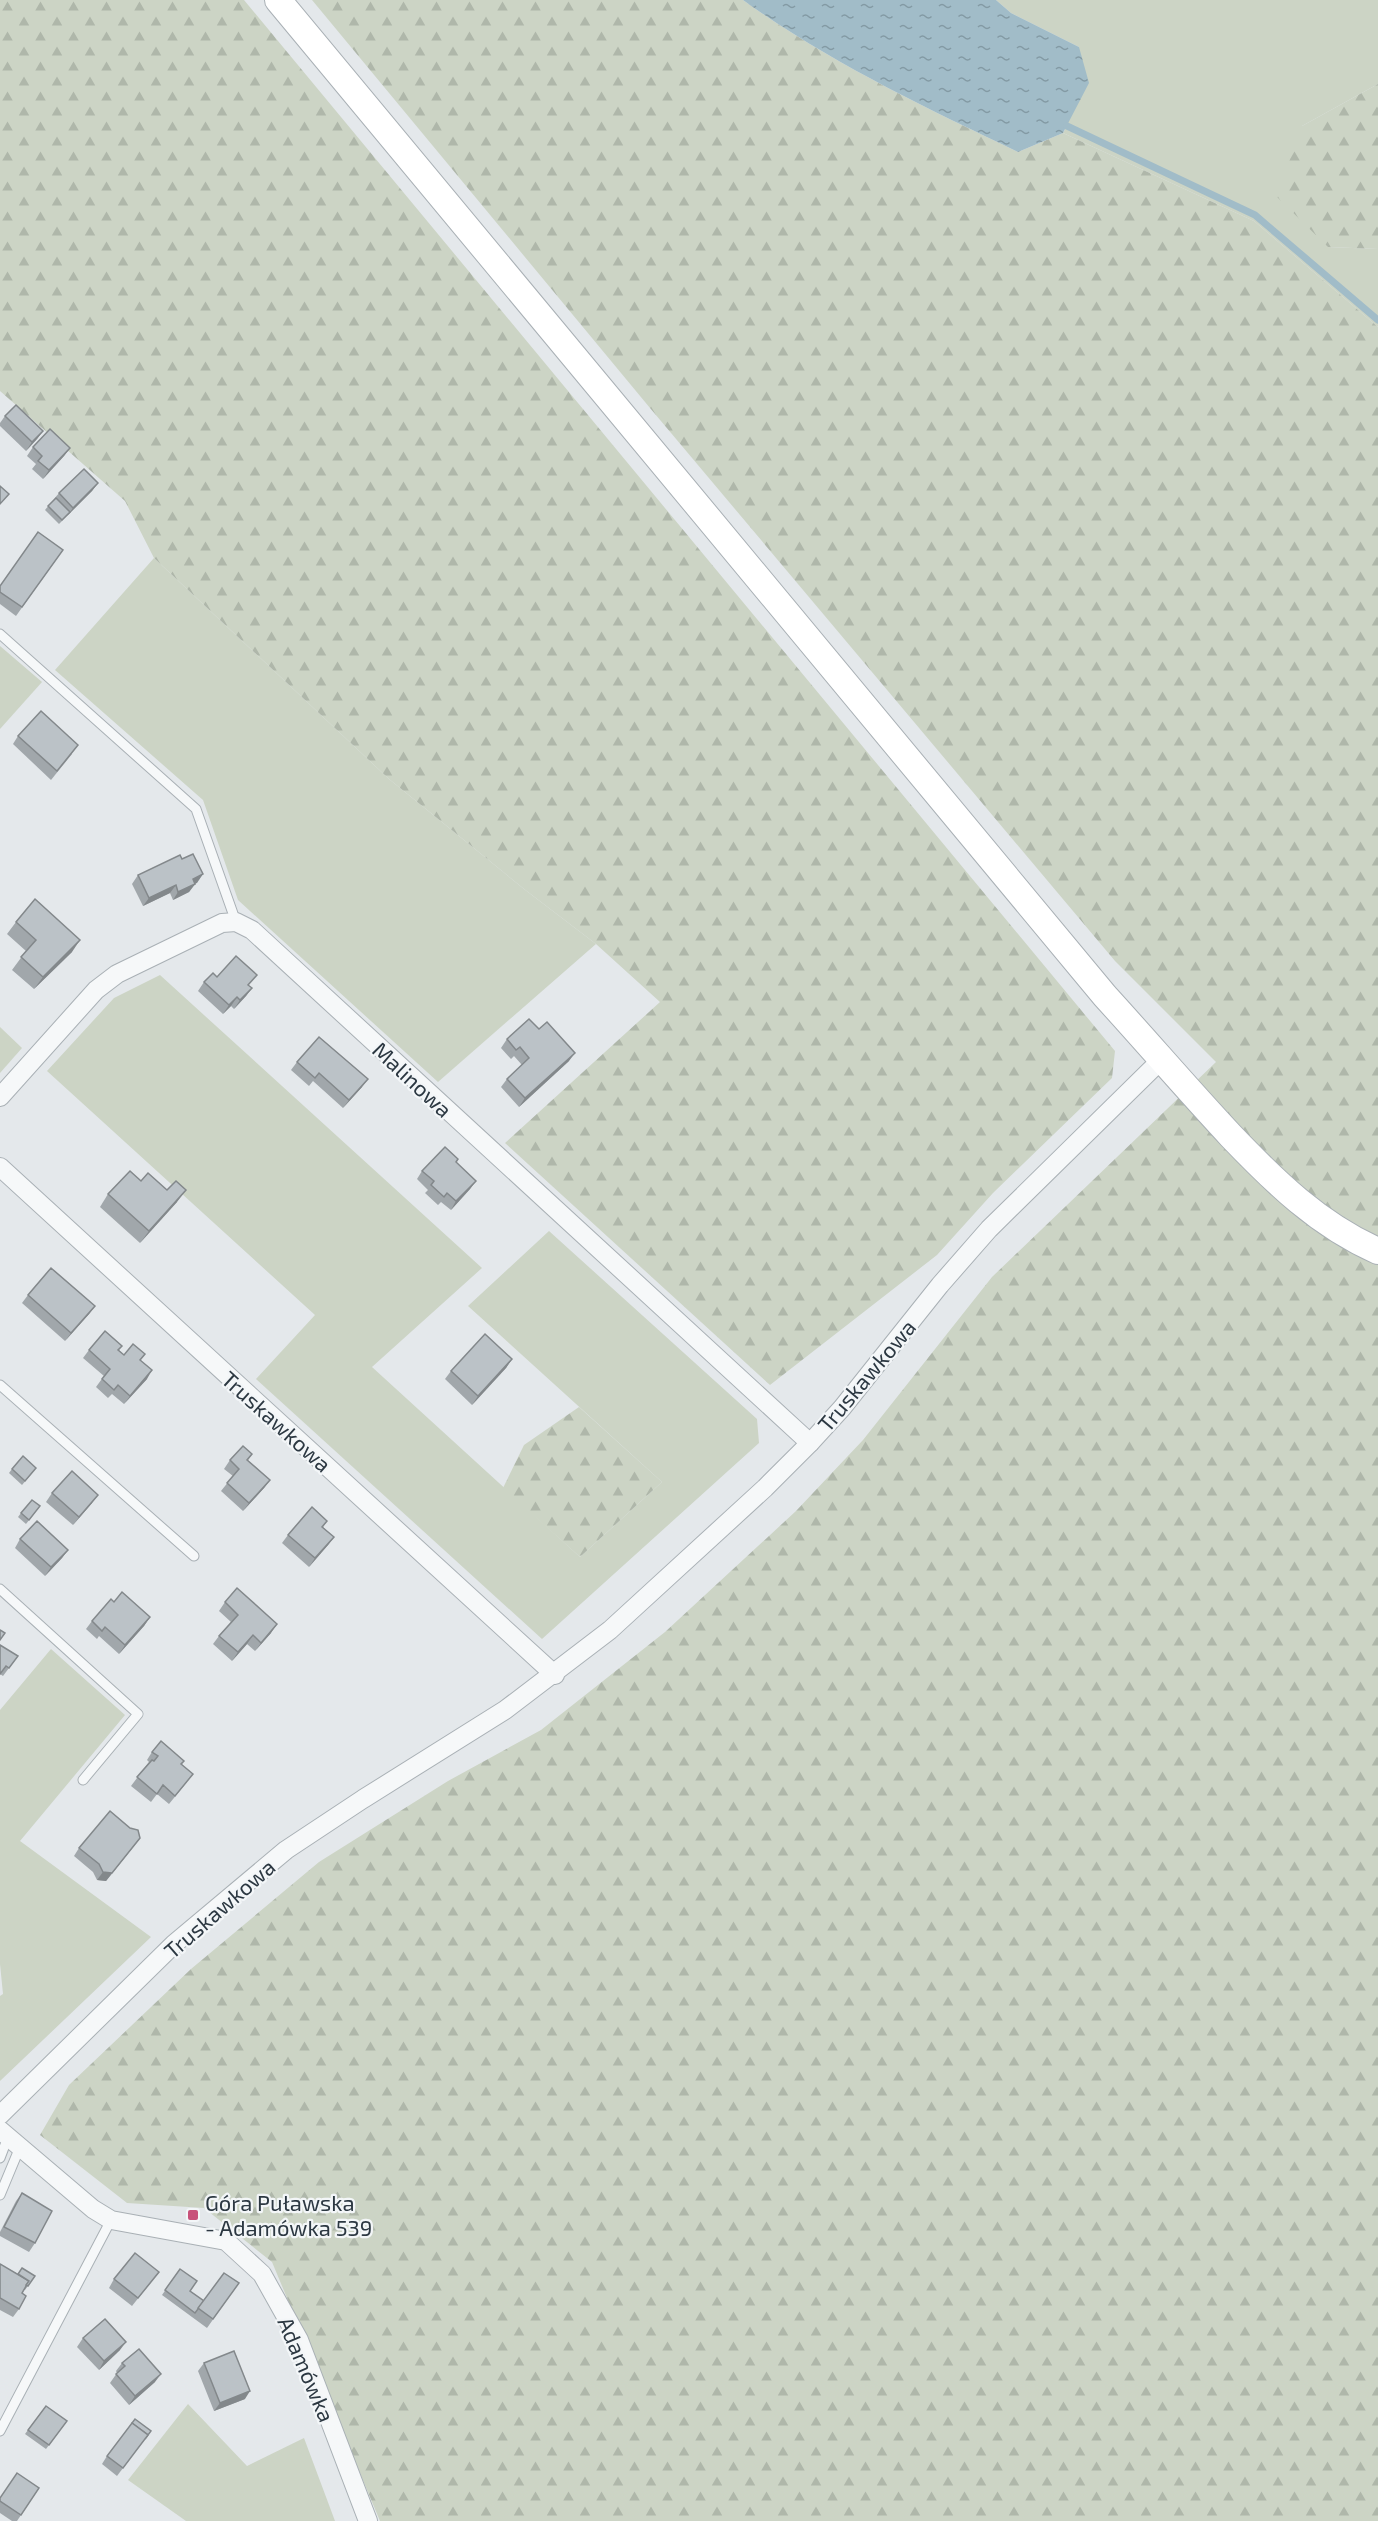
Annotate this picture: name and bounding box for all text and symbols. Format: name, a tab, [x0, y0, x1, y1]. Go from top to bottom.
street label: Malinowa	[368, 1036, 458, 1122]
street label: Truskawkowa	[812, 1314, 920, 1436]
street label: Truskawkowa	[217, 1365, 337, 1477]
street label: Truskawkowa	[158, 1853, 280, 1963]
place label: Góra Puławska - Adamówka 539	[205, 2189, 372, 2240]
marker: Góra Puławska - Adamówka 539	[186, 2208, 200, 2222]
street label: Adamówka	[273, 2313, 341, 2425]

